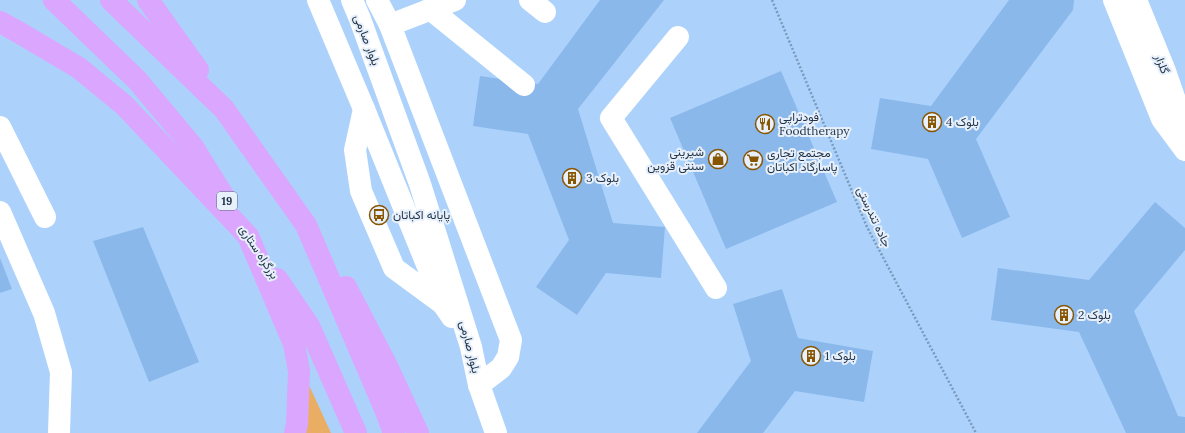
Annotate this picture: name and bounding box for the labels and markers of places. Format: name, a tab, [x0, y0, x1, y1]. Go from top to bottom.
place label: فودتراپی Foodtherapy	[779, 109, 850, 138]
building icon: بلوک 4	[921, 111, 943, 133]
restaurant icon: فودتراپی Foodtherapy	[754, 113, 776, 135]
place label: بلوک 4	[946, 114, 979, 130]
place label: شیرینی سنتی قزوین	[647, 144, 704, 174]
place label: مجتمع تجاری پاسارگاد اکباتان	[767, 145, 838, 175]
shop icon: شیرینی سنتی قزوین	[707, 148, 729, 170]
supermarket icon: مجتمع تجاری پاسارگاد اکباتان	[742, 149, 764, 171]
building icon: بلوک 3	[561, 167, 583, 189]
place label: بلوک 3	[586, 170, 619, 186]
bus stop icon: پایانه اکباتان	[368, 204, 390, 226]
place label: پایانه اکباتان	[393, 207, 450, 223]
building icon: بلوک 2	[1053, 304, 1075, 326]
place label: بلوک 2	[1078, 307, 1111, 323]
building icon: بلوک 1	[800, 345, 822, 367]
place label: بلوک 1	[825, 348, 856, 364]

